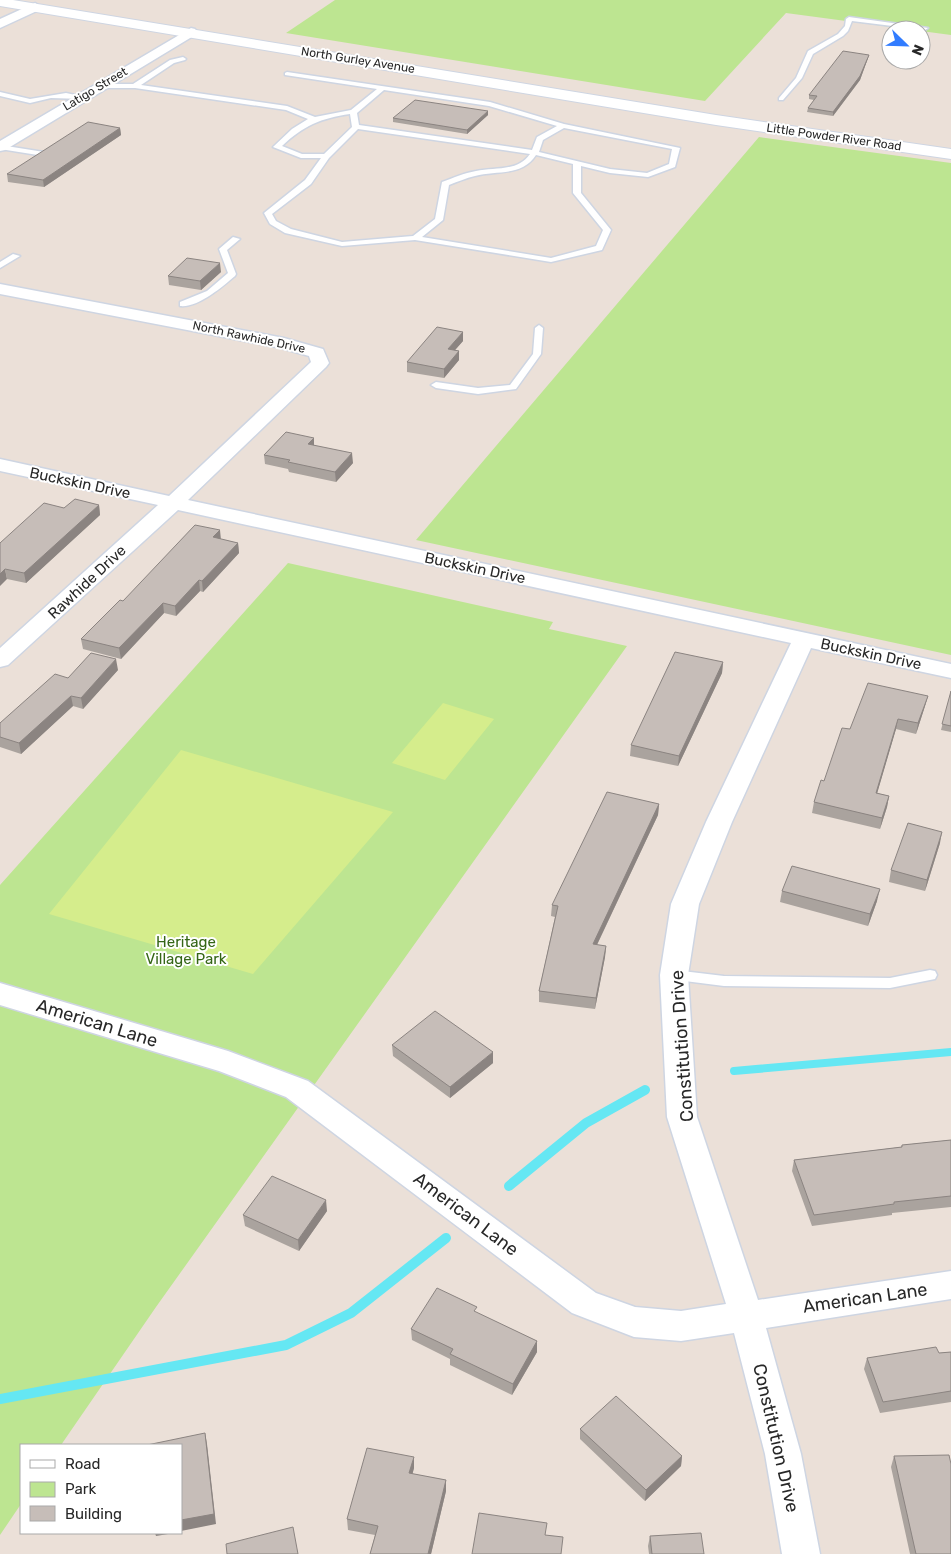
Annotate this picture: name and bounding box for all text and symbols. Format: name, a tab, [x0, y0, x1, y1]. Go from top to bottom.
north arrow	[881, 20, 931, 70]
text: N	[908, 42, 927, 58]
street label: North Gurley Avenue	[300, 44, 416, 76]
street label: Latigo Street	[60, 64, 130, 114]
street label: Little Powder River Road	[766, 121, 902, 153]
street label: North Rawhide Drive	[191, 318, 307, 356]
street label: Buckskin Drive	[28, 464, 132, 502]
street label: Rawhide Drive	[44, 541, 130, 623]
street label: Buckskin Drive	[423, 549, 527, 587]
street label: Buckskin Drive	[819, 635, 923, 673]
park label: Heritage Village Park	[145, 933, 227, 968]
street label: Constitution Drive	[666, 969, 698, 1123]
street label: American Lane	[34, 994, 160, 1052]
street label: American Lane	[409, 1167, 523, 1261]
street label: American Lane	[801, 1278, 929, 1318]
street label: Constitution Drive	[748, 1361, 804, 1515]
legend	[20, 1444, 182, 1534]
text: Road	[65, 1455, 101, 1473]
text: Park	[65, 1480, 96, 1498]
text: Building	[65, 1505, 122, 1523]

